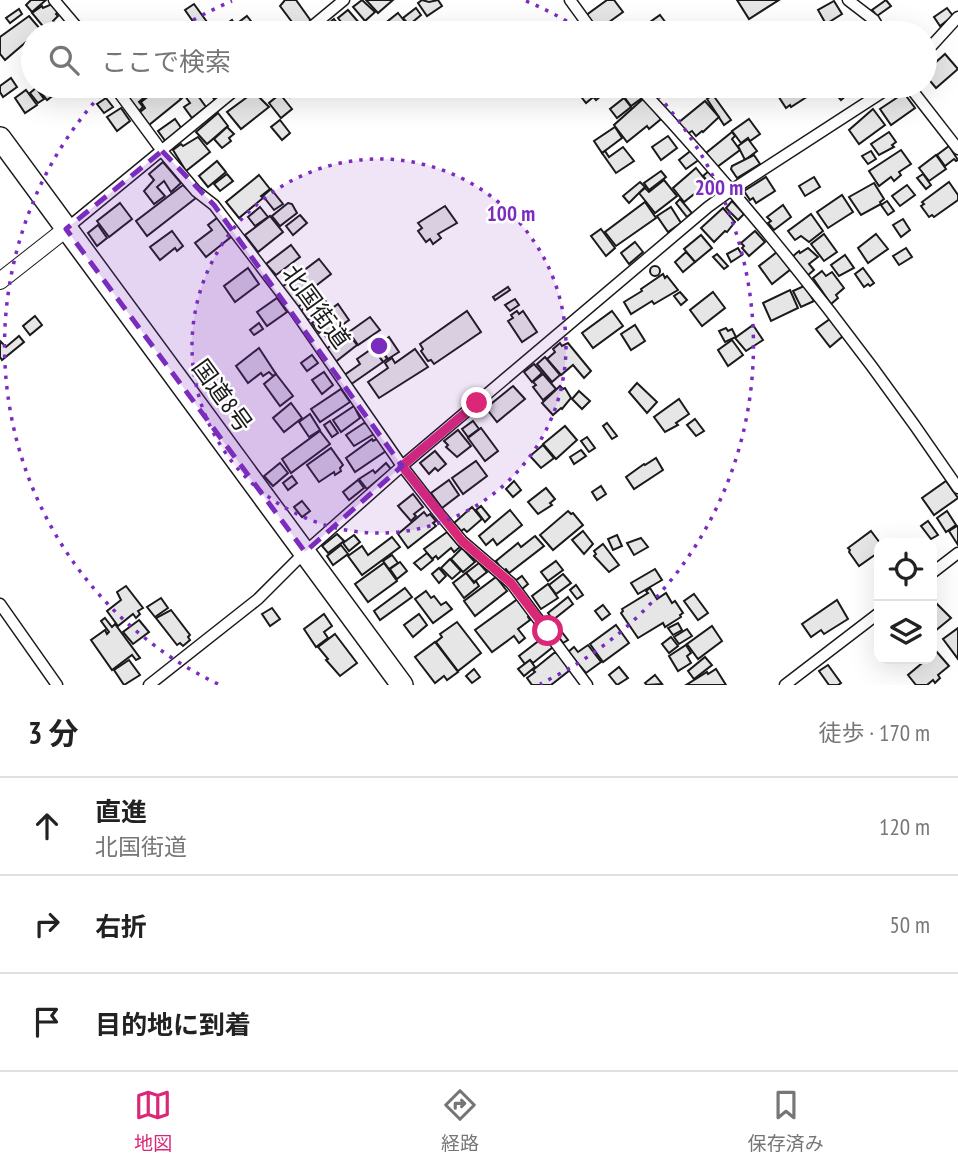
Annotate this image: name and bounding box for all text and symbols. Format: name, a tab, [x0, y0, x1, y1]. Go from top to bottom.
search box	[21, 21, 937, 98]
icon: search	[45, 41, 83, 79]
text: ここで検索	[101, 45, 231, 78]
text: 200 m	[695, 174, 743, 201]
text: 100 m	[487, 200, 535, 227]
street label: 北国街道	[276, 259, 357, 355]
centre of rings	[367, 334, 391, 358]
street label: 国道8号	[186, 353, 259, 438]
route end	[461, 387, 492, 418]
map controls	[874, 538, 937, 664]
button: locate	[874, 538, 937, 601]
button: layers	[874, 601, 937, 664]
route start	[532, 615, 563, 646]
text: 3 分	[28, 713, 79, 752]
text: 徒歩 · 170 m	[818, 718, 930, 747]
text: 直進	[95, 795, 147, 828]
icon: ahead	[28, 807, 66, 845]
text: 120 m	[879, 812, 930, 841]
text: 北国街道	[95, 832, 187, 861]
icon: right	[28, 905, 66, 943]
text: 右折	[95, 910, 147, 943]
text: 50 m	[889, 910, 930, 939]
icon: arrive	[28, 1003, 66, 1041]
text: 目的地に到着	[95, 1008, 251, 1041]
tab: 地図	[134, 1086, 172, 1155]
tab: 経路	[441, 1086, 479, 1155]
tab: 保存済み	[748, 1086, 824, 1155]

